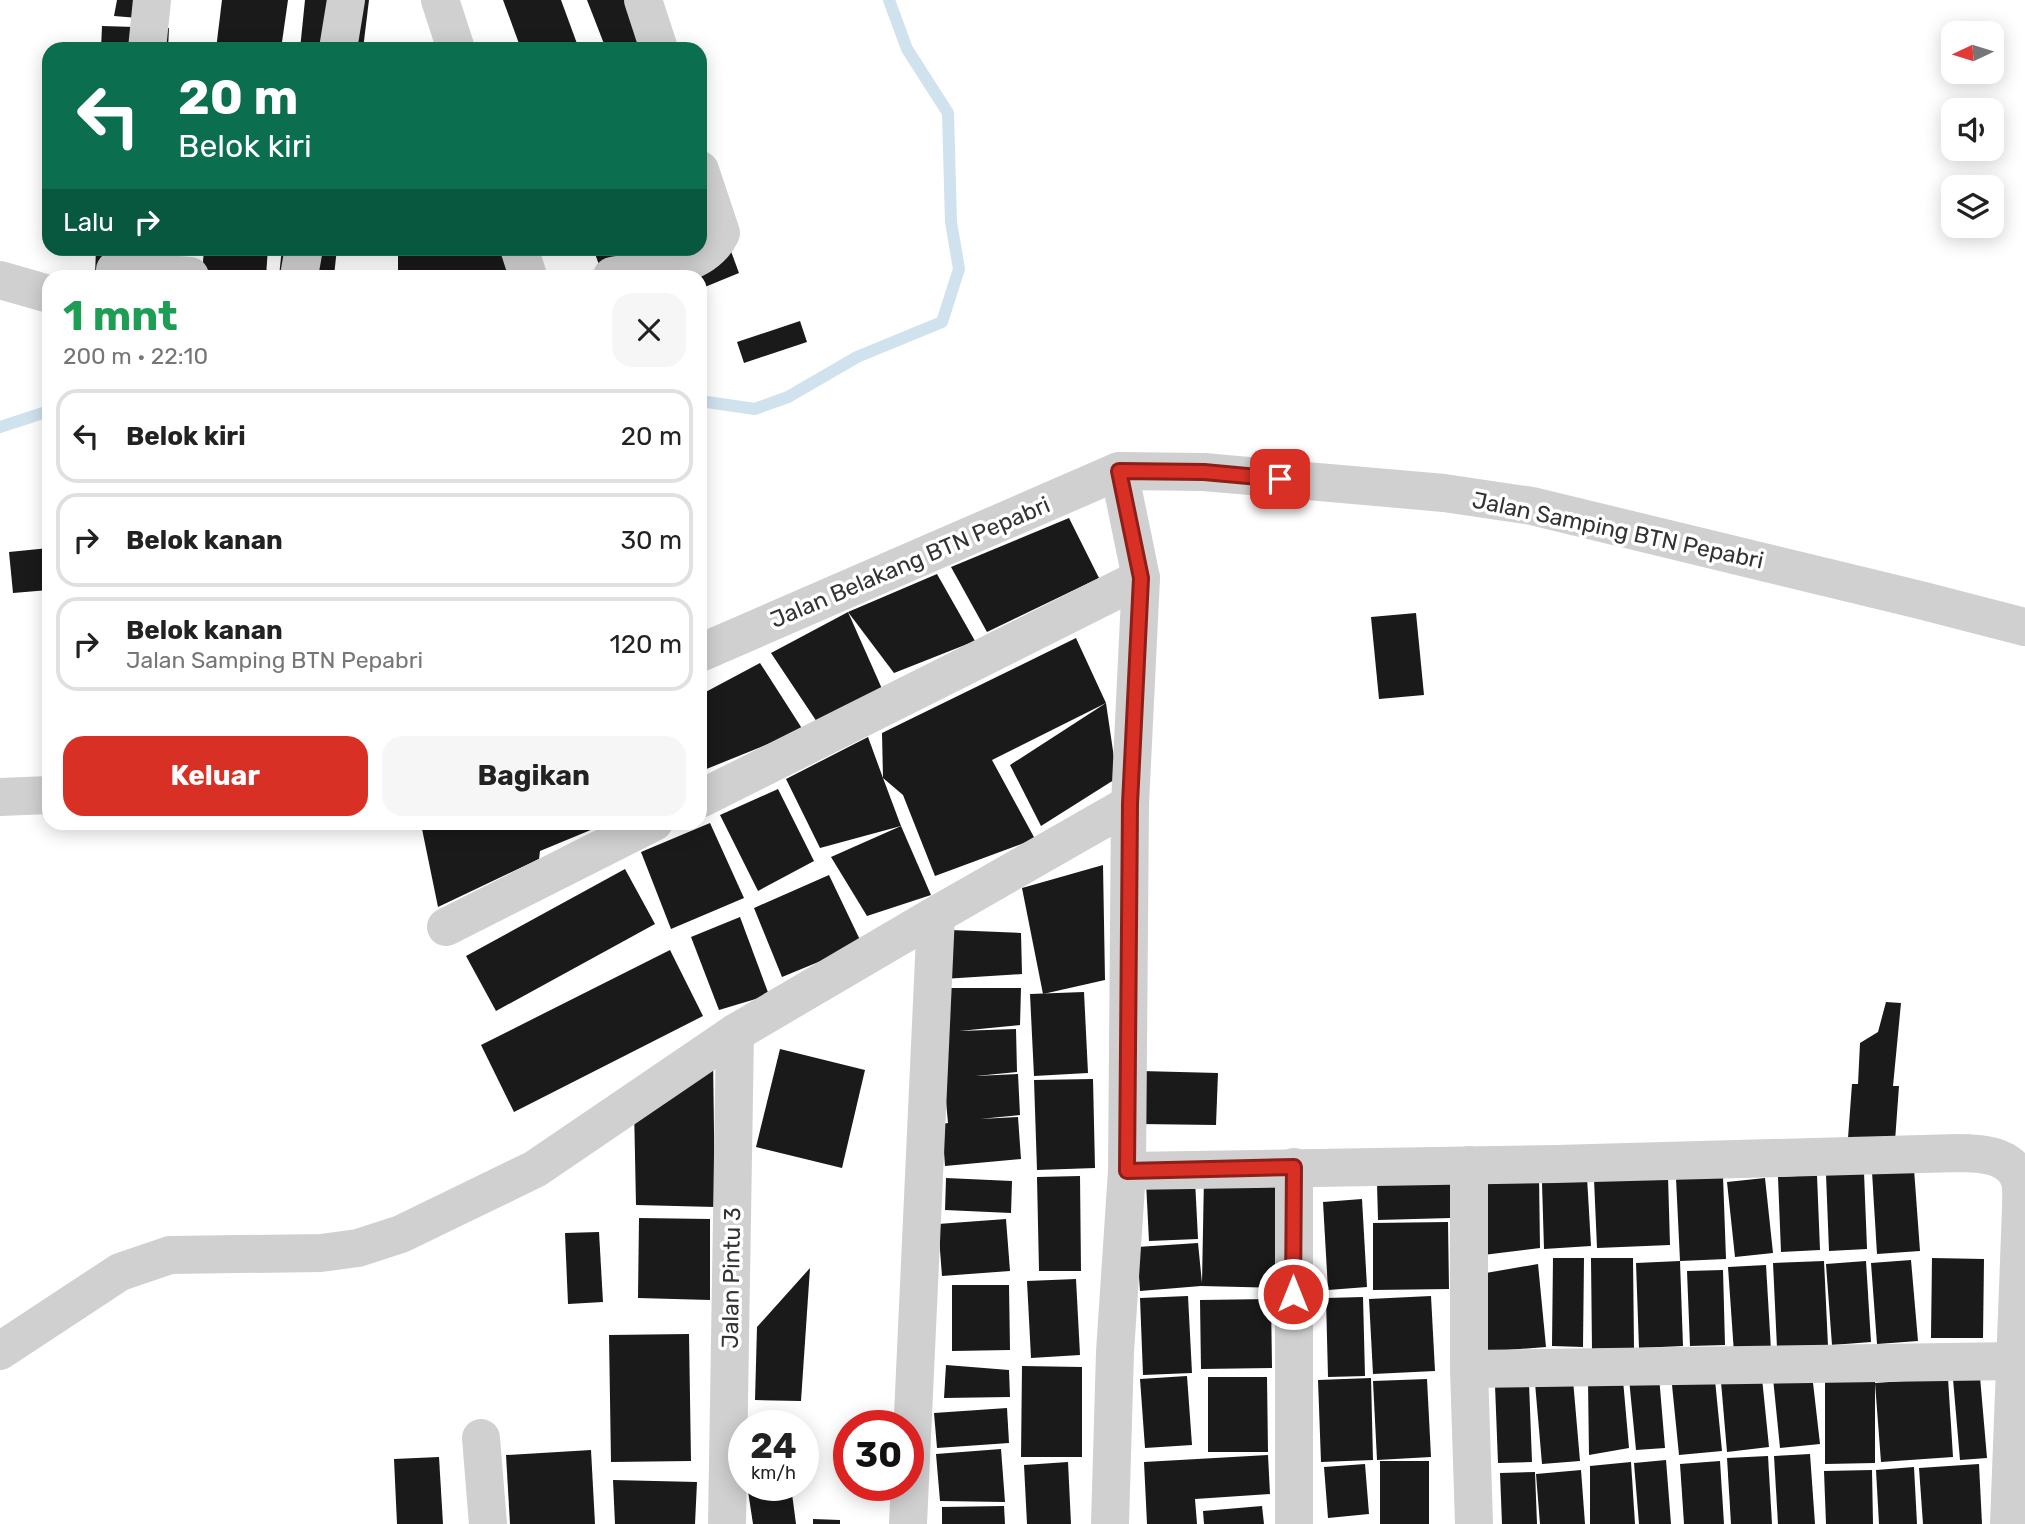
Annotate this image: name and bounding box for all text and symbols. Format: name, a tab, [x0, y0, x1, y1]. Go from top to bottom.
north arrow	[1941, 21, 2004, 84]
map controls	[1941, 21, 2004, 238]
text: 20 m	[178, 68, 299, 126]
icon: left	[63, 70, 154, 161]
button: sound	[1941, 98, 2004, 161]
text: Belok kiri	[178, 127, 312, 165]
button: layers	[1941, 175, 2004, 238]
icon: right	[128, 203, 166, 241]
text: Lalu	[63, 207, 114, 238]
text: 1 mnt	[63, 291, 178, 341]
button: close	[612, 293, 686, 367]
text: 200 m · 22:10	[63, 342, 208, 370]
icon: left	[67, 417, 105, 455]
text: Belok kiri	[126, 421, 246, 452]
text: 20 m	[621, 421, 682, 452]
pin	[1250, 449, 1310, 509]
icon: arrive	[1261, 460, 1299, 498]
street label: Jalan Samping BTN Pepabri	[1470, 485, 1766, 575]
street label: Jalan Belakang BTN Pepabri	[766, 490, 1054, 634]
icon: right	[67, 521, 105, 559]
text: Belok kanan	[126, 525, 283, 556]
text: 30 m	[620, 525, 682, 556]
text: Belok kanan	[126, 615, 283, 646]
icon: right	[67, 625, 105, 663]
text: 120 m	[610, 629, 682, 660]
text: Jalan Samping BTN Pepabri	[126, 646, 423, 674]
button: Keluar	[63, 736, 368, 816]
button: Bagikan	[382, 736, 686, 816]
street label: Jalan Pintu 3	[716, 1207, 746, 1349]
position arrow	[1256, 1257, 1330, 1331]
speed limit sign: 30	[833, 1410, 924, 1501]
text: 24	[750, 1425, 797, 1467]
text: km/h	[751, 1462, 796, 1484]

